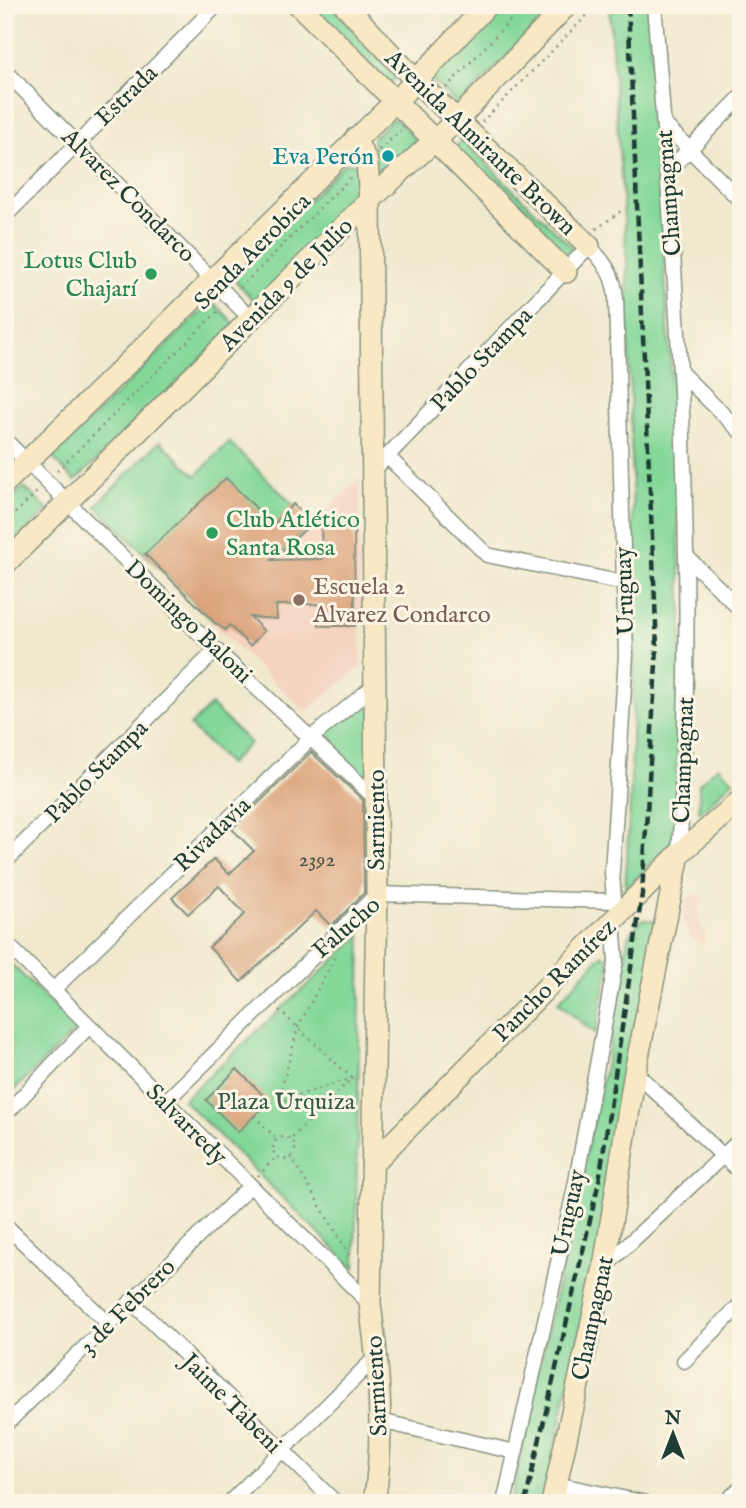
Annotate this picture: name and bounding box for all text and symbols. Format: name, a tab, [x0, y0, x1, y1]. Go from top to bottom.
street label: Avenida Almirante Brown	[377, 43, 583, 243]
street label: Estrada	[89, 58, 165, 134]
street label: Alvarez Condarco	[53, 122, 202, 270]
street label: Champagnat	[650, 129, 689, 257]
place label: Eva Perón	[272, 142, 374, 173]
marker: Eva Perón	[380, 148, 396, 164]
street label: Senda Aerobica	[188, 186, 319, 317]
street label: Avenida 9 de Julio	[213, 212, 361, 359]
place label: Lotus Club Chajarí	[24, 246, 139, 305]
marker: Lotus Club Chajarí	[143, 266, 159, 282]
street label: Pablo Stampa	[424, 301, 540, 419]
place label: Club Atlético Santa Rosa	[226, 505, 360, 564]
marker: Club Atlético Santa Rosa	[204, 525, 220, 541]
street label: Uruguay	[608, 546, 643, 636]
street label: Domingo Baloni	[118, 553, 258, 691]
place label: Escuela 2 Alvarez Condarco	[312, 572, 491, 631]
marker: Escuela 2 Alvarez Condarco	[291, 592, 307, 608]
street label: Champagnat	[667, 696, 702, 824]
street label: Pablo Stampa	[39, 713, 156, 830]
street label: Sarmiento	[362, 769, 393, 871]
street label: Rivadavia	[168, 790, 259, 879]
house number: 2392	[299, 847, 335, 874]
street label: Falucho	[307, 890, 387, 966]
street label: Pancho Ramírez	[487, 913, 623, 1049]
street label: Salvarredy	[139, 1078, 233, 1173]
park label: Plaza Urquiza	[217, 1087, 356, 1118]
street label: Uruguay	[545, 1167, 594, 1260]
street label: 3 de Febrero	[73, 1252, 183, 1362]
street label: Champagnat	[565, 1253, 622, 1383]
street label: Sarmiento	[359, 1335, 396, 1437]
street label: Jaime Tabeni	[172, 1345, 288, 1461]
north arrow	[638, 1400, 708, 1470]
text: N	[664, 1407, 682, 1431]

